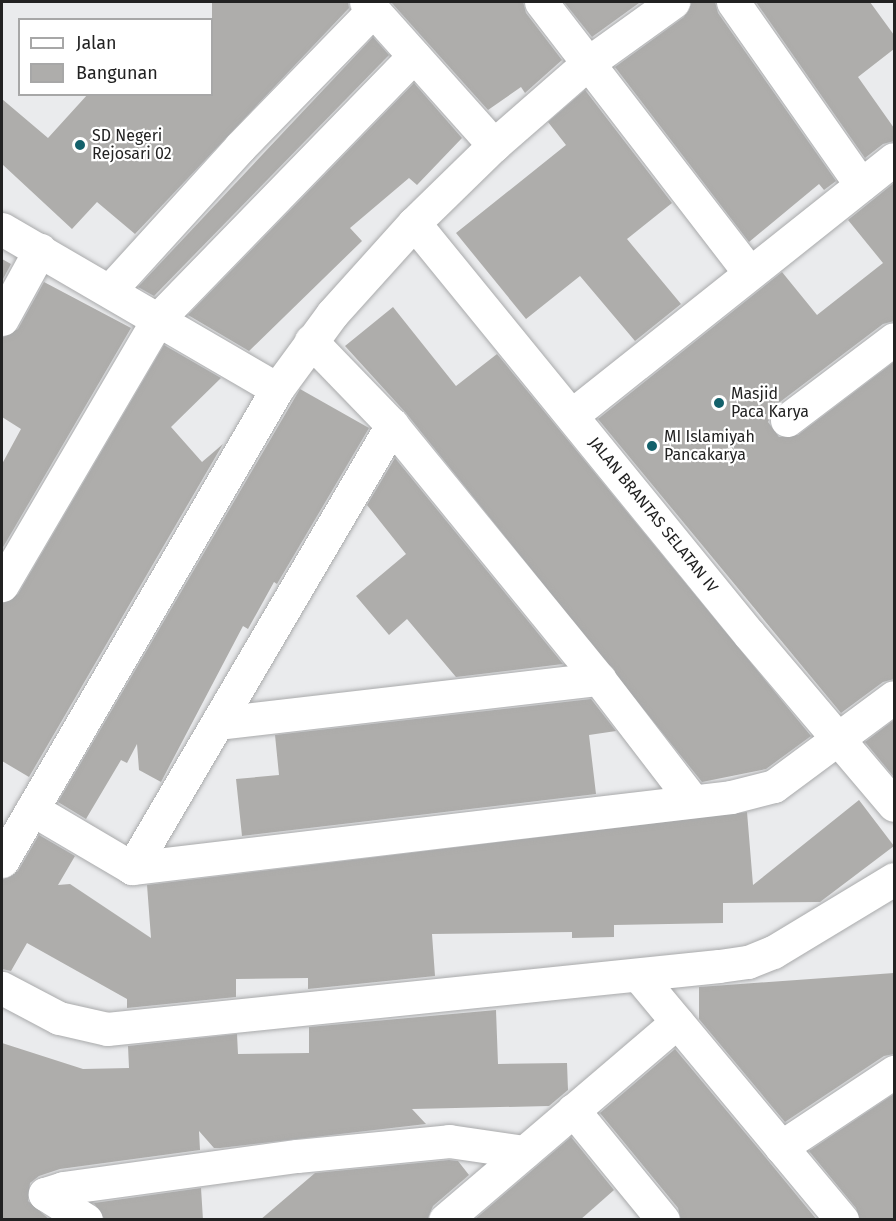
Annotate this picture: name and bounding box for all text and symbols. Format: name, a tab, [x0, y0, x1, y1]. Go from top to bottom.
legend	[18, 18, 213, 96]
text: Jalan	[76, 32, 117, 54]
text: Bangunan	[76, 62, 158, 84]
place label: SD Negeri Rejosari 02	[92, 126, 172, 164]
marker: SD Negeri Rejosari 02	[73, 138, 87, 152]
place label: Masjid Paca Karya	[731, 384, 809, 422]
marker: Masjid Paca Karya	[712, 396, 726, 410]
place label: MI Islamiyah Pancakarya	[664, 427, 755, 465]
street label: JALAN BRANTAS SELATAN IV	[584, 433, 722, 597]
marker: MI Islamiyah Pancakarya	[645, 439, 659, 453]

